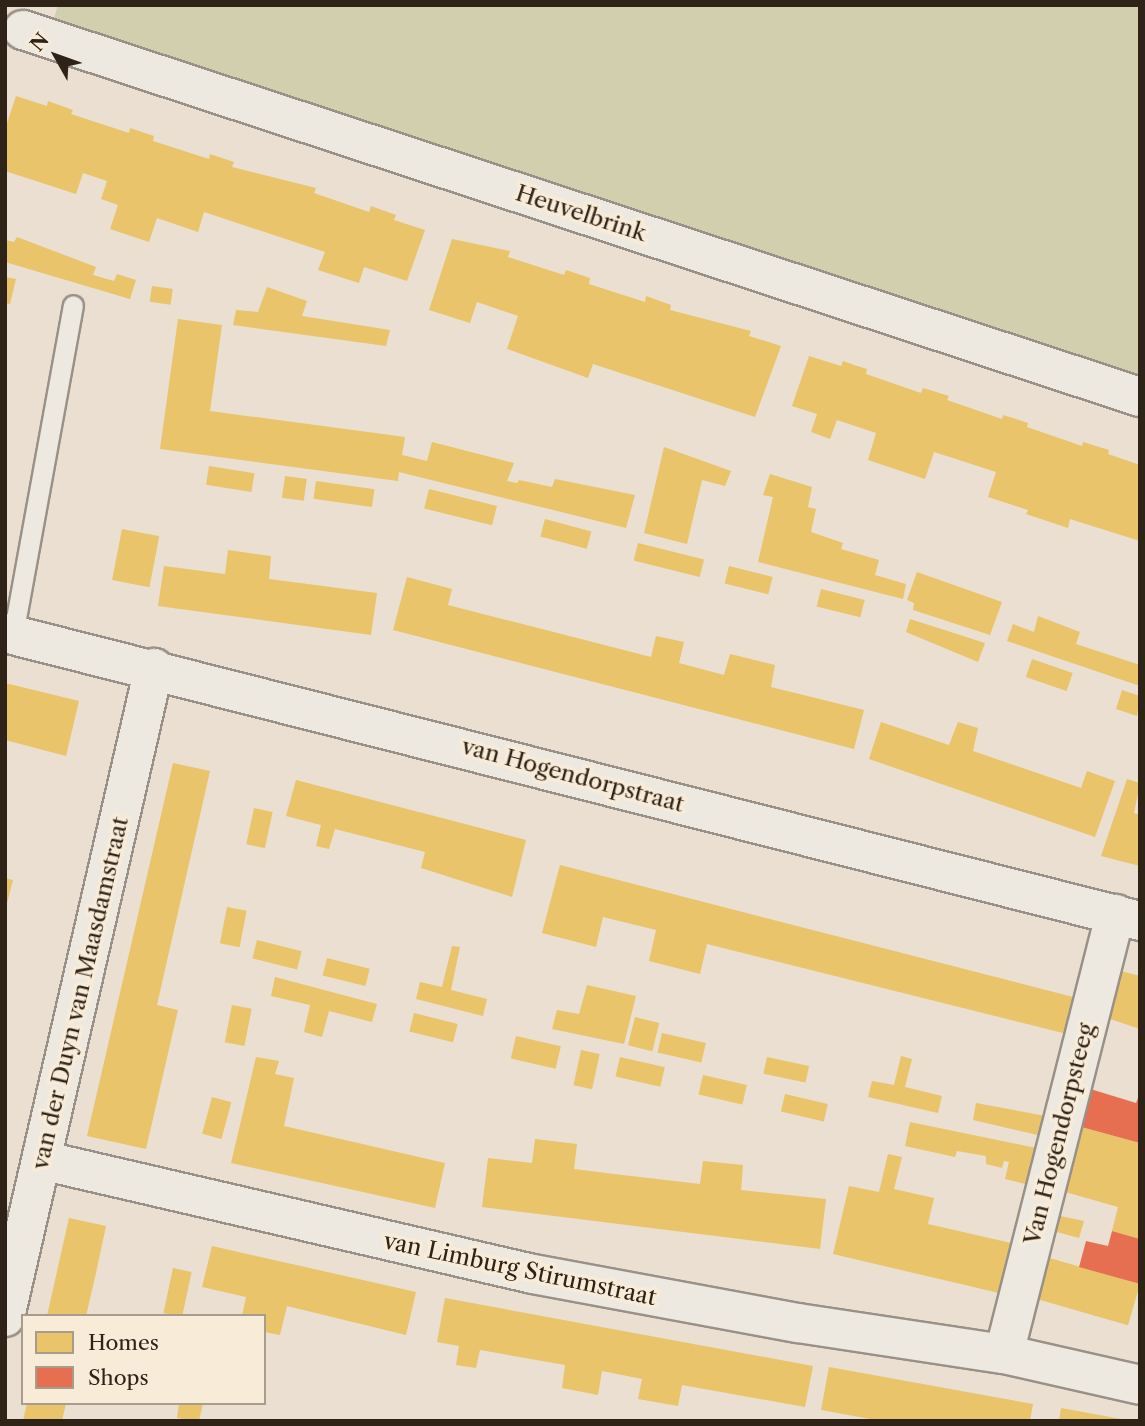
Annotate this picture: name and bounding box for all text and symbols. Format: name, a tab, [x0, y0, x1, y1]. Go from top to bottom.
north arrow	[21, 21, 91, 91]
text: N	[25, 28, 54, 56]
street label: Heuvelbrink	[512, 179, 650, 247]
street label: van Hogendorpstraat	[459, 732, 687, 818]
street label: van der Duyn van Maasdamstraat	[26, 813, 134, 1173]
street label: Van Hogendorpsteeg	[1018, 1020, 1100, 1248]
street label: van Limburg Stirumstraat	[381, 1227, 659, 1311]
legend	[21, 1314, 266, 1405]
text: Homes	[88, 1330, 159, 1355]
text: Shops	[88, 1365, 149, 1390]

